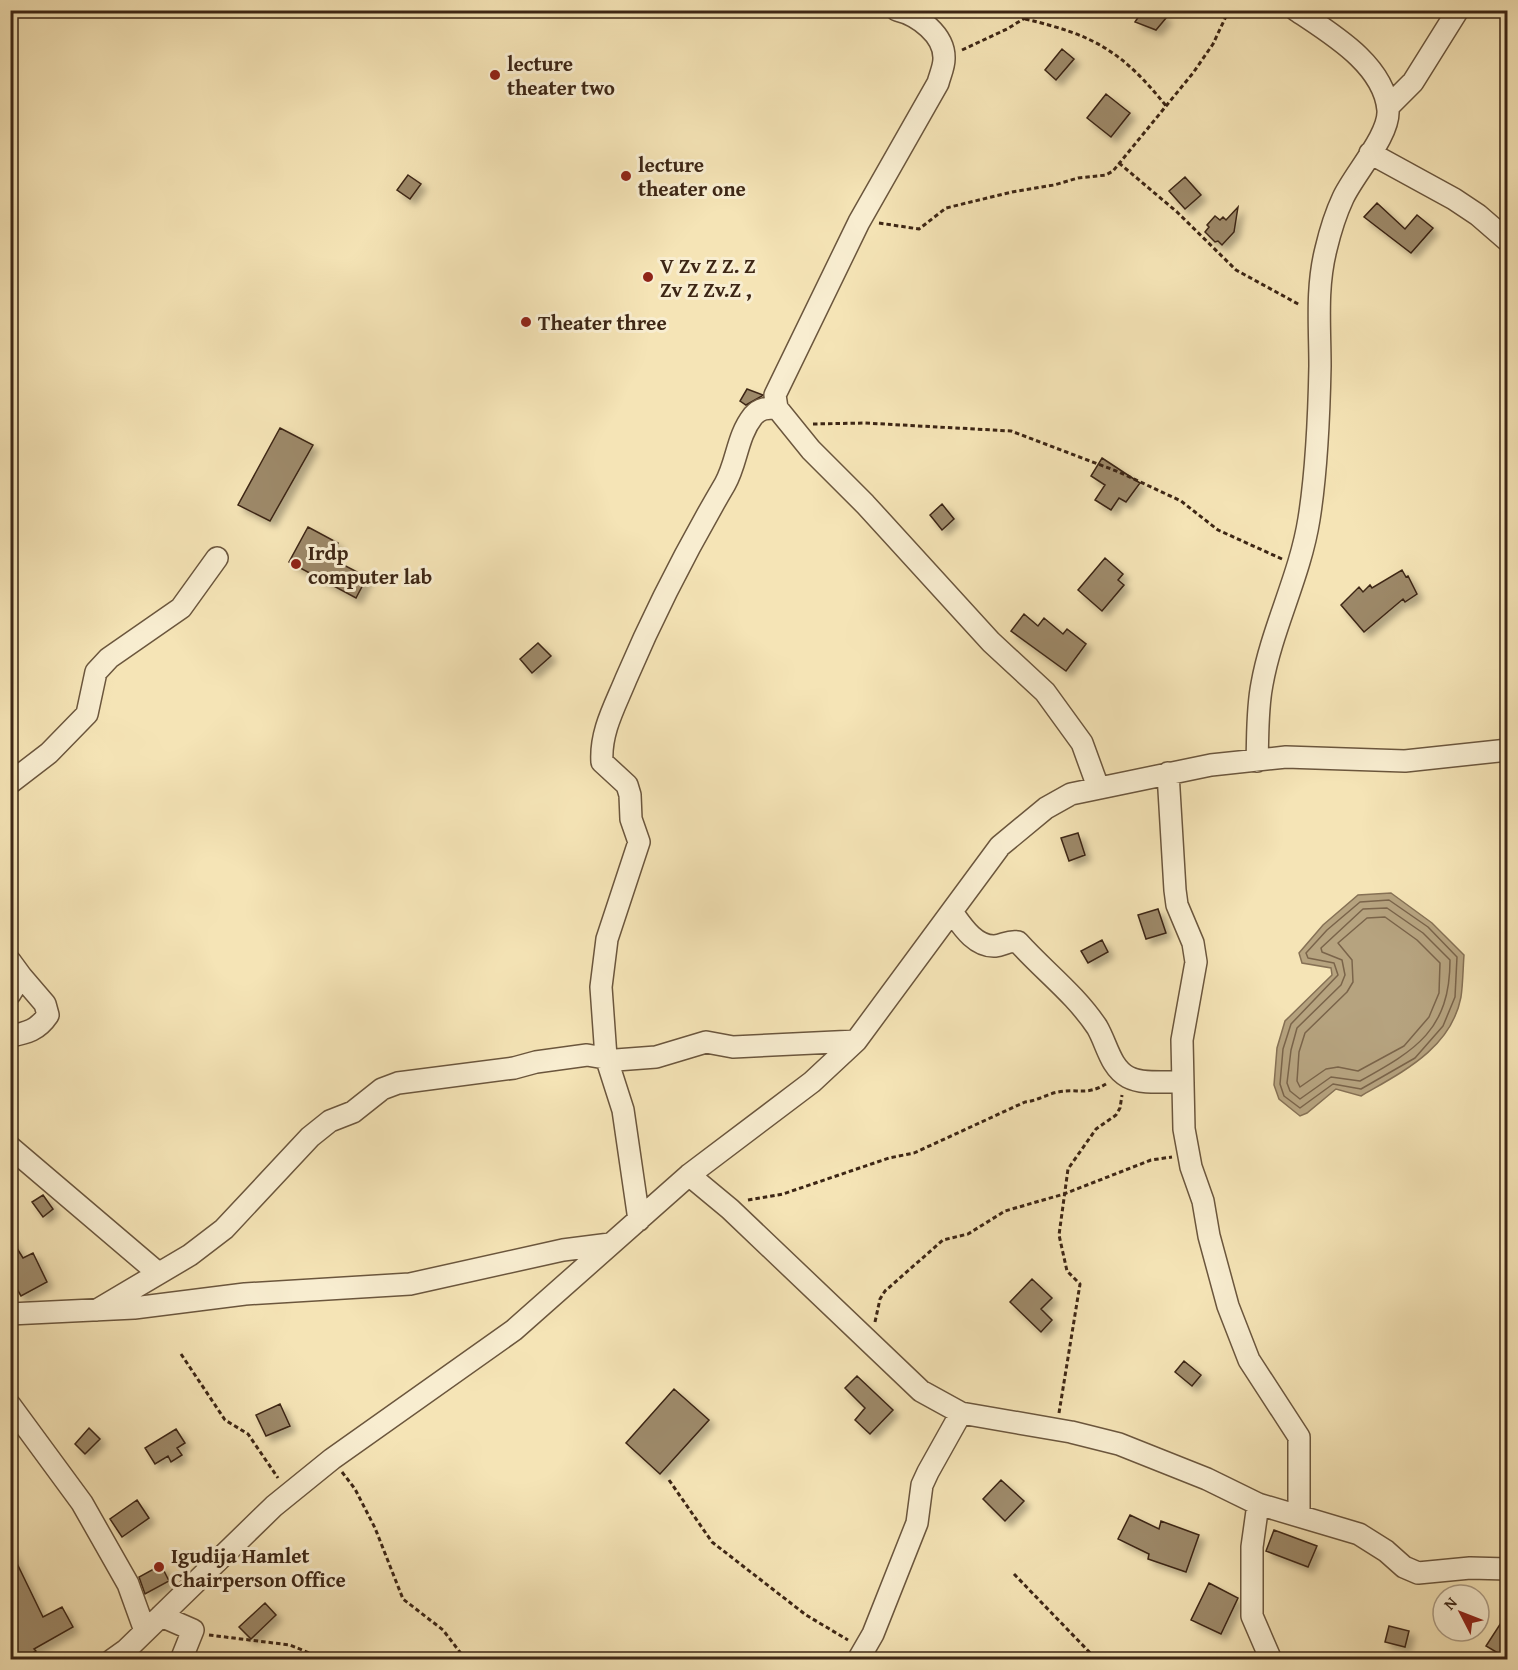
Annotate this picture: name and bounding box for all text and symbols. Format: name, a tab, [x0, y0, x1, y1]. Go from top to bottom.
place label: lecture theater two	[507, 48, 615, 103]
marker: lecture theater two	[488, 68, 502, 82]
place label: lecture theater one	[638, 149, 746, 204]
marker: lecture theater one	[619, 169, 633, 183]
place label: V Zv Z Z. Z Zv Z Zv.Z ,	[660, 250, 756, 305]
marker: V Zv Z Z. Z Zv Z Zv.Z ,	[641, 270, 655, 284]
place label: Theater three	[538, 307, 667, 338]
marker: Theater three	[519, 315, 533, 329]
place label: Irdp computer lab	[308, 537, 432, 592]
marker: Irdp computer lab	[289, 557, 303, 571]
place label: Igudija Hamlet Chairperson Office	[171, 1540, 346, 1595]
marker: Igudija Hamlet Chairperson Office	[152, 1560, 166, 1574]
north arrow	[1431, 1583, 1491, 1643]
text: N	[1437, 1591, 1463, 1615]

